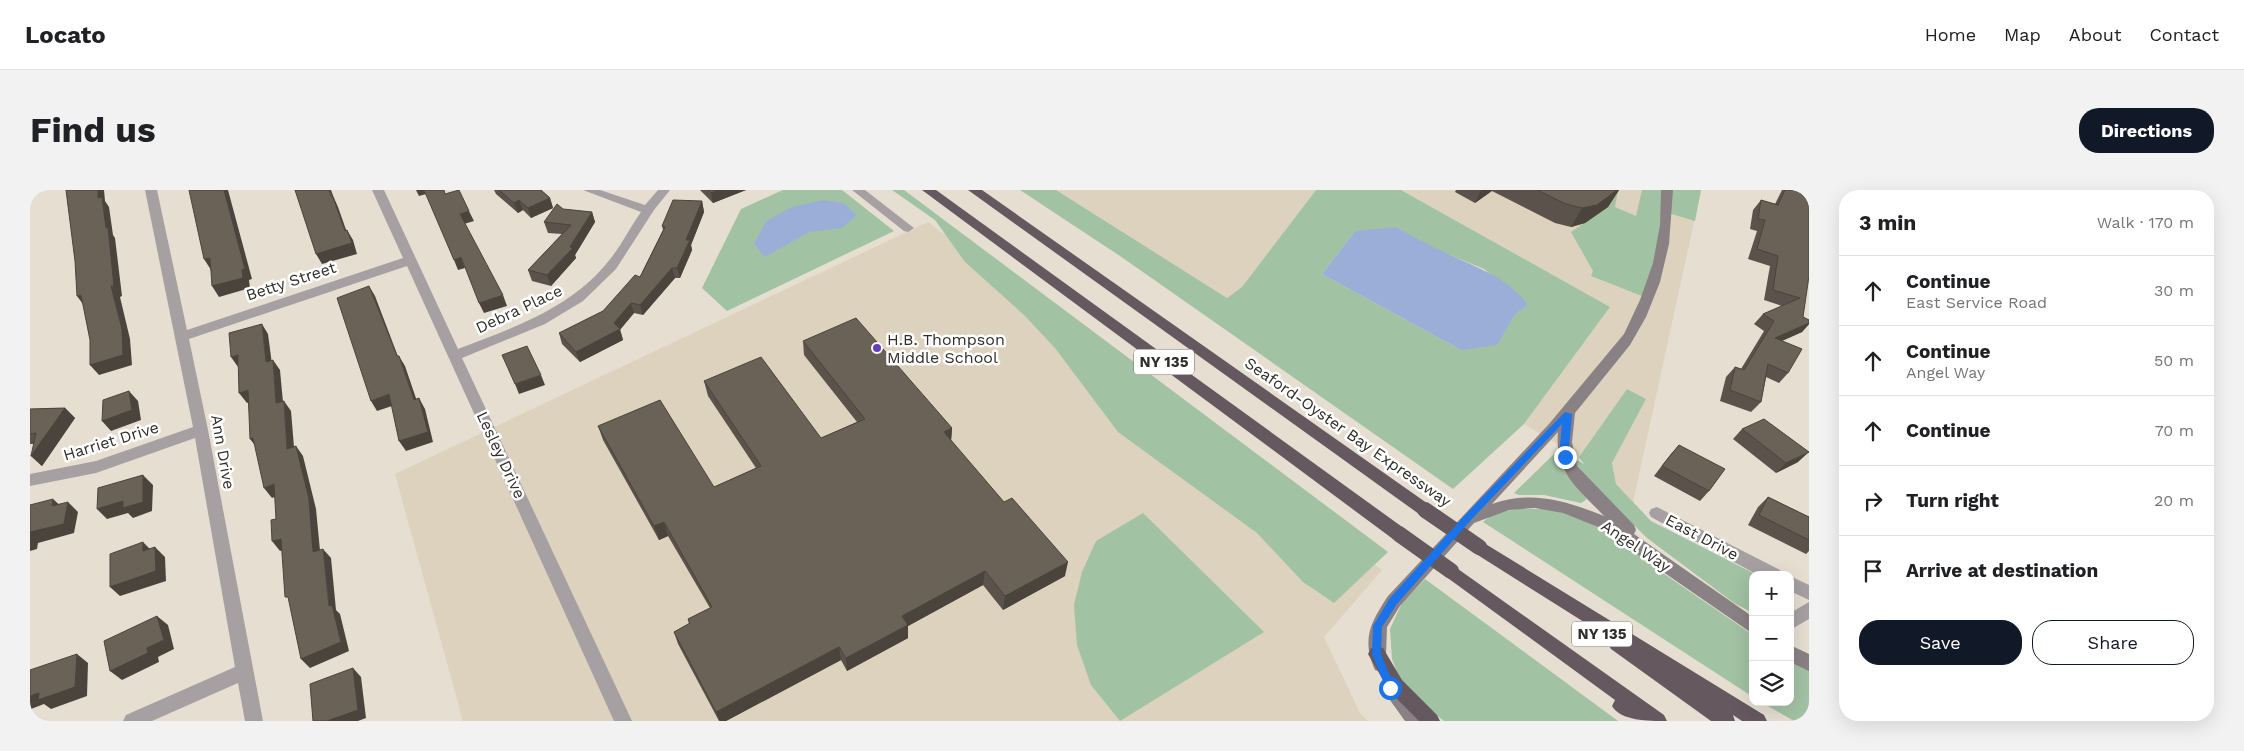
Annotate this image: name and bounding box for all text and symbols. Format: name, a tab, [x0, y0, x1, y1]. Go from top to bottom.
text: Locato	[25, 21, 106, 49]
text: Home	[1925, 24, 1976, 45]
text: Map	[2004, 24, 2041, 45]
text: About	[2069, 24, 2121, 45]
text: Contact	[2149, 24, 2219, 45]
button: Directions	[2079, 108, 2214, 153]
text: Find us	[30, 109, 156, 151]
text: 3 min	[1859, 210, 1916, 235]
text: Walk · 170 m	[2097, 213, 2194, 232]
street label: Betty Street	[244, 257, 339, 304]
text: Continue	[1906, 270, 1990, 293]
icon: ahead	[1859, 277, 1887, 305]
street label: Debra Place	[473, 281, 565, 337]
text: 30 m	[2154, 281, 2194, 300]
text: East Service Road	[1906, 293, 2047, 312]
place label: H.B. Thompson Middle School	[887, 330, 1005, 367]
text: Continue	[1906, 340, 1990, 363]
marker: H.B. Thompson Middle School	[871, 342, 883, 354]
icon: ahead	[1859, 347, 1887, 375]
road number: NY 135	[1134, 350, 1194, 374]
text: 50 m	[2154, 351, 2194, 370]
street label: Seaford-Oyster Bay Expressway	[1241, 353, 1455, 511]
text: Angel Way	[1906, 363, 1985, 382]
street label: Lesley Drive	[473, 408, 529, 502]
street label: Ann Drive	[207, 413, 239, 491]
street label: Harriet Drive	[61, 417, 161, 465]
icon: ahead	[1859, 417, 1887, 445]
text: Continue	[1906, 419, 1990, 442]
text: 70 m	[2155, 421, 2194, 440]
route end	[1554, 446, 1577, 469]
icon: right	[1859, 487, 1887, 515]
text: Turn right	[1906, 489, 1999, 512]
text: 20 m	[2154, 491, 2194, 510]
street label: East Drive	[1662, 510, 1742, 564]
street label: Angel Way	[1598, 516, 1675, 576]
icon: arrive	[1859, 557, 1887, 585]
text: Arrive at destination	[1906, 559, 2098, 582]
map controls	[1749, 571, 1794, 706]
button: +	[1749, 571, 1794, 616]
button: −	[1749, 616, 1794, 661]
button: Save	[1859, 620, 2022, 665]
button: Share	[2032, 620, 2194, 665]
road number: NY 135	[1572, 622, 1632, 646]
button: layers	[1749, 661, 1794, 706]
route start	[1379, 677, 1402, 700]

